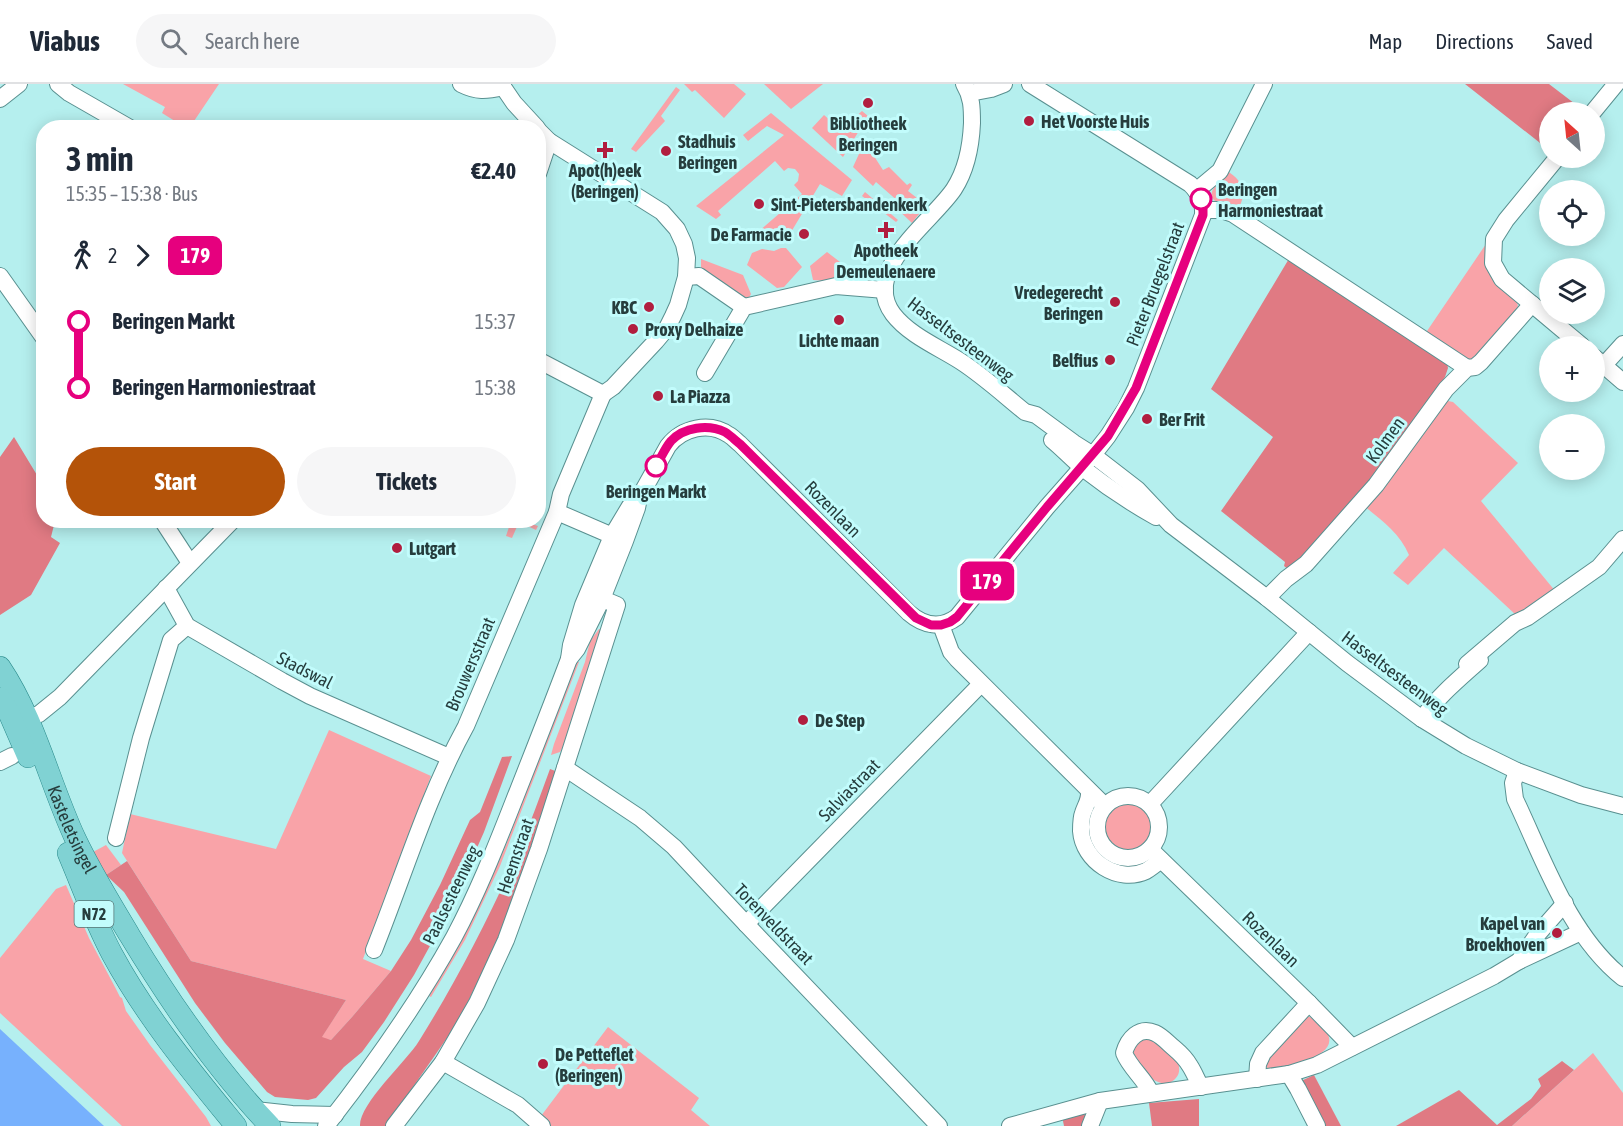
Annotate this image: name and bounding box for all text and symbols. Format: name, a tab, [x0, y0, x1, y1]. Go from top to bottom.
search box	[136, 14, 556, 68]
text: Viabus	[30, 25, 100, 57]
icon: search	[157, 25, 190, 58]
text: Search here	[205, 28, 300, 54]
text: Map	[1368, 29, 1402, 53]
text: Directions	[1435, 29, 1514, 53]
text: Saved	[1547, 29, 1593, 53]
marker: Bibliotheek Beringen	[861, 96, 875, 110]
north arrow	[1539, 102, 1605, 168]
map controls	[1539, 102, 1605, 480]
place label: Het Voorste Huis	[1041, 111, 1150, 132]
place label: Bibliotheek Beringen	[830, 113, 907, 155]
marker: Het Voorste Huis	[1022, 114, 1036, 128]
place label: Stadhuis Beringen	[678, 131, 737, 173]
text: 3 min	[66, 140, 133, 178]
marker: Apot(h)eek (Beringen)	[598, 143, 612, 157]
marker: Stadhuis Beringen	[659, 144, 673, 158]
text: €2.40	[471, 158, 516, 184]
place label: Apot(h)eek (Beringen)	[568, 160, 642, 202]
place label: Beringen Harmoniestraat	[1218, 179, 1324, 221]
button: locate	[1539, 180, 1605, 246]
text: 15:35 – 15:38 · Bus	[66, 182, 198, 205]
marker: Beringen Harmoniestraat	[1190, 188, 1212, 210]
place label: Sint-Pietersbandenkerk	[771, 194, 928, 215]
marker: Sint-Pietersbandenkerk	[752, 197, 766, 211]
street label: Pieter Bruegelstraat	[1122, 219, 1188, 349]
marker: Apotheek Demeulenaere	[879, 223, 893, 237]
place label: De Farmacie	[710, 224, 792, 245]
marker: De Farmacie	[797, 227, 811, 241]
icon: walk	[66, 239, 99, 272]
icon: forward	[126, 239, 159, 272]
place label: Apotheek Demeulenaere	[836, 240, 936, 282]
text: 179	[180, 243, 210, 267]
text: 2	[108, 244, 117, 267]
button: layers	[1539, 258, 1605, 324]
place label: Vredegerecht Beringen	[1014, 282, 1104, 324]
street label: Hasseltsesteenweg	[904, 292, 1018, 386]
marker: Vredegerecht Beringen	[1108, 295, 1122, 309]
place label: KBC	[612, 297, 637, 318]
marker: KBC	[642, 300, 656, 314]
text: Beringen Markt	[112, 308, 235, 334]
text: 15:37	[475, 310, 516, 333]
marker: Lichte maan	[832, 313, 846, 327]
place label: Proxy Delhaize	[645, 319, 743, 340]
marker: Proxy Delhaize	[626, 322, 640, 336]
place label: Lichte maan	[799, 330, 880, 351]
button: +	[1539, 336, 1605, 402]
place label: Belfius	[1052, 350, 1099, 371]
marker: Belfius	[1103, 353, 1117, 367]
text: Beringen Harmoniestraat	[112, 374, 316, 400]
text: 15:38	[475, 376, 516, 399]
place label: La Piazza	[670, 386, 730, 407]
marker: La Piazza	[651, 389, 665, 403]
place label: Ber Frit	[1159, 409, 1206, 430]
marker: Ber Frit	[1140, 412, 1154, 426]
street label: Kolmen	[1361, 413, 1409, 467]
button: −	[1539, 414, 1605, 480]
button: Start	[66, 447, 285, 516]
button: Tickets	[297, 447, 516, 516]
marker: Beringen Markt	[645, 455, 667, 477]
street label: Rozenlaan	[801, 477, 865, 541]
place label: Beringen Markt	[606, 481, 707, 502]
place label: Lutgart	[409, 538, 457, 559]
marker: Lutgart	[390, 541, 404, 555]
line badge: 179	[952, 562, 1022, 600]
text: 179	[972, 569, 1002, 593]
street label: Brouwersstraat	[441, 614, 499, 714]
street label: Hasseltsesteenweg	[1338, 626, 1452, 720]
street label: Stadswal	[274, 647, 337, 693]
place label: De Step	[815, 710, 865, 731]
marker: De Step	[796, 713, 810, 727]
street label: Salviastraat	[814, 754, 884, 826]
street label: Kasteletsingel	[44, 782, 102, 877]
street label: Heemstraat	[492, 816, 538, 896]
street label: Paalsesteenweg	[418, 842, 484, 948]
street label: Torenveldstraat	[730, 879, 818, 969]
road number: N72	[74, 901, 113, 927]
street label: Rozenlaan	[1238, 907, 1304, 971]
place label: Kapel van Broekhoven	[1465, 913, 1545, 955]
marker: Kapel van Broekhoven	[1550, 926, 1564, 940]
place label: De Petteflet (Beringen)	[555, 1044, 635, 1086]
marker: De Petteflet (Beringen)	[536, 1057, 550, 1071]

